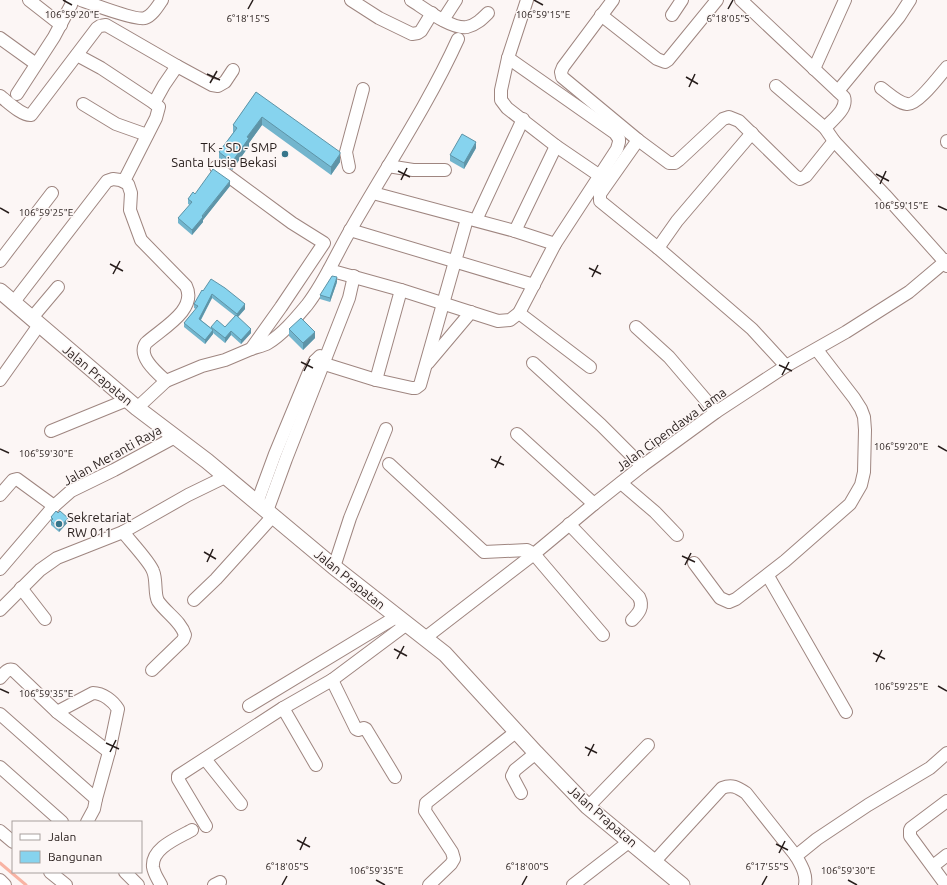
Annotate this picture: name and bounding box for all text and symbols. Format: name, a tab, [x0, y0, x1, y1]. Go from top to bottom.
text: 106°59'20"E	[45, 9, 100, 20]
text: 106°59'15"E	[516, 9, 571, 20]
text: 6°18'15"S	[226, 13, 270, 24]
text: 6°18'05"S	[706, 13, 750, 24]
place label: TK - SD - SMP Santa Lusia Bekasi	[171, 140, 277, 169]
marker: TK - SD - SMP Santa Lusia Bekasi	[280, 149, 290, 159]
text: 106°59'15"E	[874, 200, 929, 211]
text: 106°59'25"E	[19, 207, 74, 218]
street label: Jalan Prapatan	[60, 342, 136, 408]
street label: Jalan Cipendawa Lama	[613, 384, 729, 474]
street label: Jalan Meranti Raya	[60, 422, 164, 488]
text: 106°59'20"E	[874, 441, 929, 452]
text: 106°59'30"E	[19, 448, 74, 459]
place label: Sekretariat RW 011	[67, 510, 131, 539]
marker: Sekretariat RW 011	[54, 519, 64, 529]
street label: Jalan Prapatan	[312, 546, 388, 612]
text: 106°59'25"E	[874, 681, 929, 692]
text: 106°59'35"E	[19, 688, 74, 699]
street label: Jalan Prapatan	[566, 782, 640, 850]
legend	[12, 821, 142, 873]
text: Jalan	[48, 830, 76, 843]
text: Bangunan	[48, 850, 102, 863]
text: 6°18'05"S	[265, 861, 309, 872]
text: 6°18'00"S	[505, 861, 549, 872]
text: 6°17'55"S	[745, 861, 789, 872]
text: 106°59'35"E	[349, 865, 404, 876]
text: 106°59'30"E	[821, 865, 876, 876]

